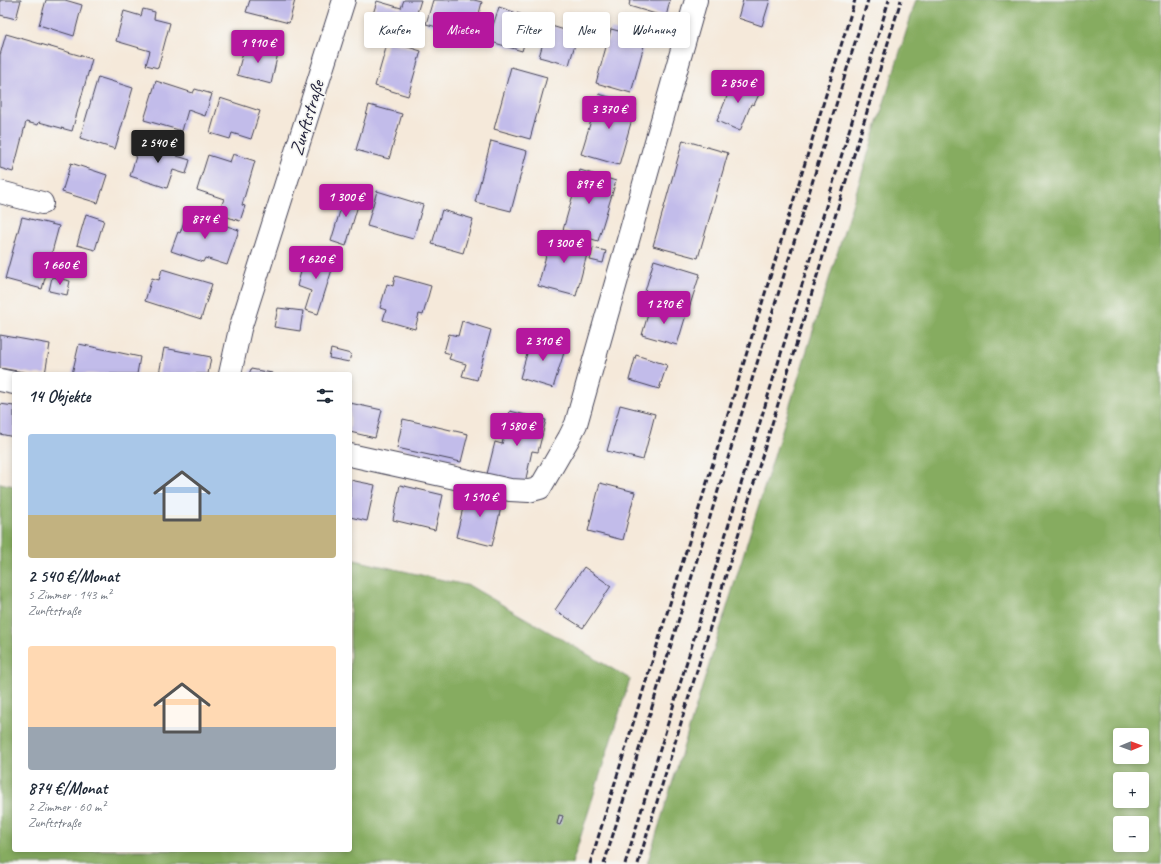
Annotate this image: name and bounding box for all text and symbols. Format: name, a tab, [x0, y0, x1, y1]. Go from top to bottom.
chip: Kaufen	[364, 12, 425, 48]
chip: Mieten	[433, 12, 494, 48]
chip: Filter	[502, 12, 555, 48]
chip: Neu	[563, 12, 610, 48]
chip: Wohnung	[618, 12, 690, 48]
pin: 1 910 €	[221, 30, 295, 64]
text: 1 910 €	[240, 35, 276, 51]
pin: 2 850 €	[701, 70, 775, 104]
text: 2 850 €	[720, 75, 756, 91]
street label: Zunftstraße	[284, 76, 330, 158]
pin: 3 370 €	[572, 96, 646, 130]
text: 3 370 €	[591, 101, 627, 117]
pin: 2 540 €	[121, 130, 195, 164]
text: 2 540 €	[140, 135, 176, 151]
pin: 897 €	[561, 171, 617, 205]
text: 897 €	[576, 176, 602, 192]
pin: 1 300 €	[309, 184, 383, 218]
text: 1 300 €	[328, 189, 364, 205]
pin: 874 €	[177, 206, 233, 240]
text: 874 €	[192, 211, 218, 227]
pin: 1 300 €	[527, 230, 601, 264]
text: 1 300 €	[546, 235, 582, 251]
pin: 1 620 €	[279, 246, 353, 280]
text: 1 620 €	[298, 251, 334, 267]
pin: 1 660 €	[23, 252, 97, 286]
text: 1 660 €	[42, 257, 78, 273]
pin: 1 290 €	[627, 291, 701, 325]
text: 1 290 €	[646, 296, 682, 312]
pin: 2 310 €	[506, 328, 580, 362]
text: 2 310 €	[525, 333, 561, 349]
icon: filters	[314, 385, 336, 407]
text: 14 Objekte	[28, 386, 91, 407]
pin: 1 580 €	[480, 413, 554, 447]
text: 1 580 €	[499, 418, 535, 434]
icon: home	[146, 460, 218, 532]
pin: 1 510 €	[443, 484, 517, 518]
text: 1 510 €	[462, 489, 498, 505]
text: 2 540 €/Monat	[28, 566, 119, 587]
text: 5 Zimmer · 143 m²	[28, 587, 111, 603]
text: Zunftstraße	[28, 603, 81, 619]
icon: home	[146, 672, 218, 744]
north arrow	[1113, 728, 1149, 764]
map controls	[1113, 728, 1149, 852]
button: +	[1113, 772, 1149, 808]
text: 874 €/Monat	[28, 778, 107, 799]
text: 2 Zimmer · 60 m²	[28, 799, 105, 815]
text: Zunftstraße	[28, 815, 81, 831]
button: −	[1113, 816, 1149, 852]

